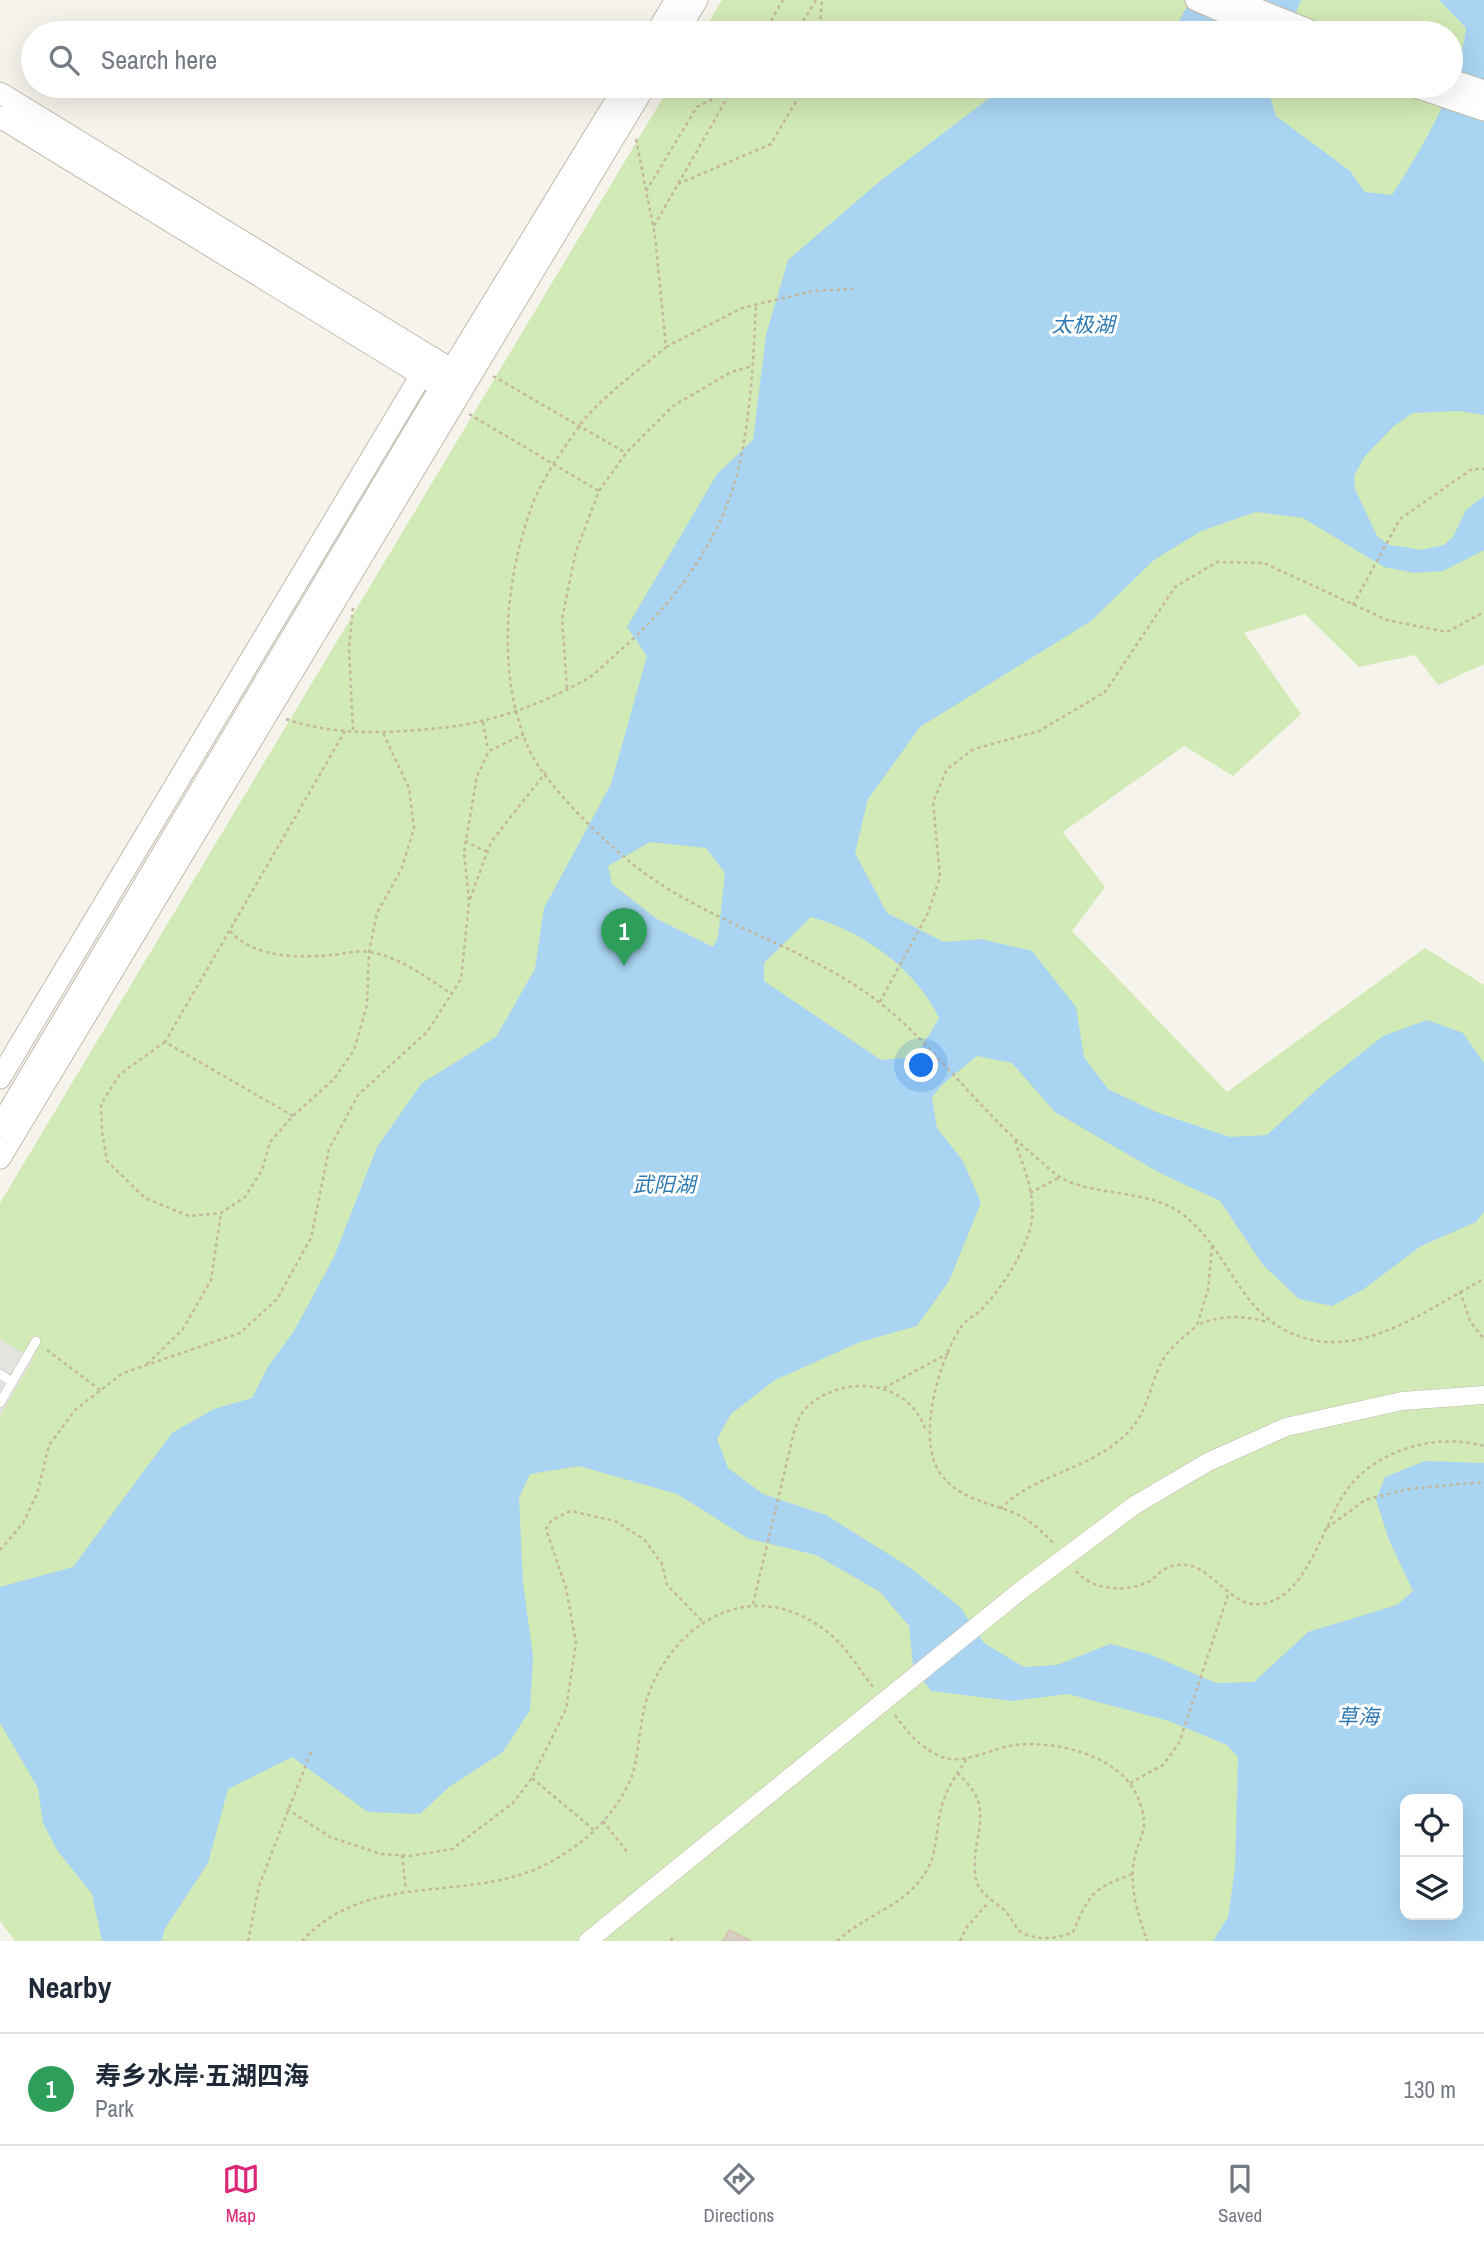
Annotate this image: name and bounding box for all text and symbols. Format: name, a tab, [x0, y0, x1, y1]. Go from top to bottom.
search box	[21, 21, 1463, 98]
icon: search	[45, 41, 83, 79]
text: Search here	[101, 42, 217, 77]
water label: 太极湖	[1052, 310, 1117, 339]
pin: 1	[601, 908, 647, 966]
your location	[904, 1048, 938, 1082]
water label: 武阳湖	[633, 1170, 698, 1199]
water label: 草海	[1337, 1702, 1382, 1731]
map controls	[1400, 1794, 1463, 1920]
button: locate	[1400, 1794, 1463, 1857]
button: layers	[1400, 1857, 1463, 1920]
text: Nearby	[28, 1967, 111, 2007]
text: 寿乡水岸·五湖四海	[95, 2058, 309, 2093]
text: 1	[46, 2074, 56, 2105]
text: 130 m	[1404, 2074, 1456, 2105]
text: Park	[95, 2093, 134, 2124]
tab: Map	[222, 2160, 260, 2228]
tab: Directions	[703, 2160, 774, 2228]
tab: Saved	[1218, 2160, 1262, 2228]

